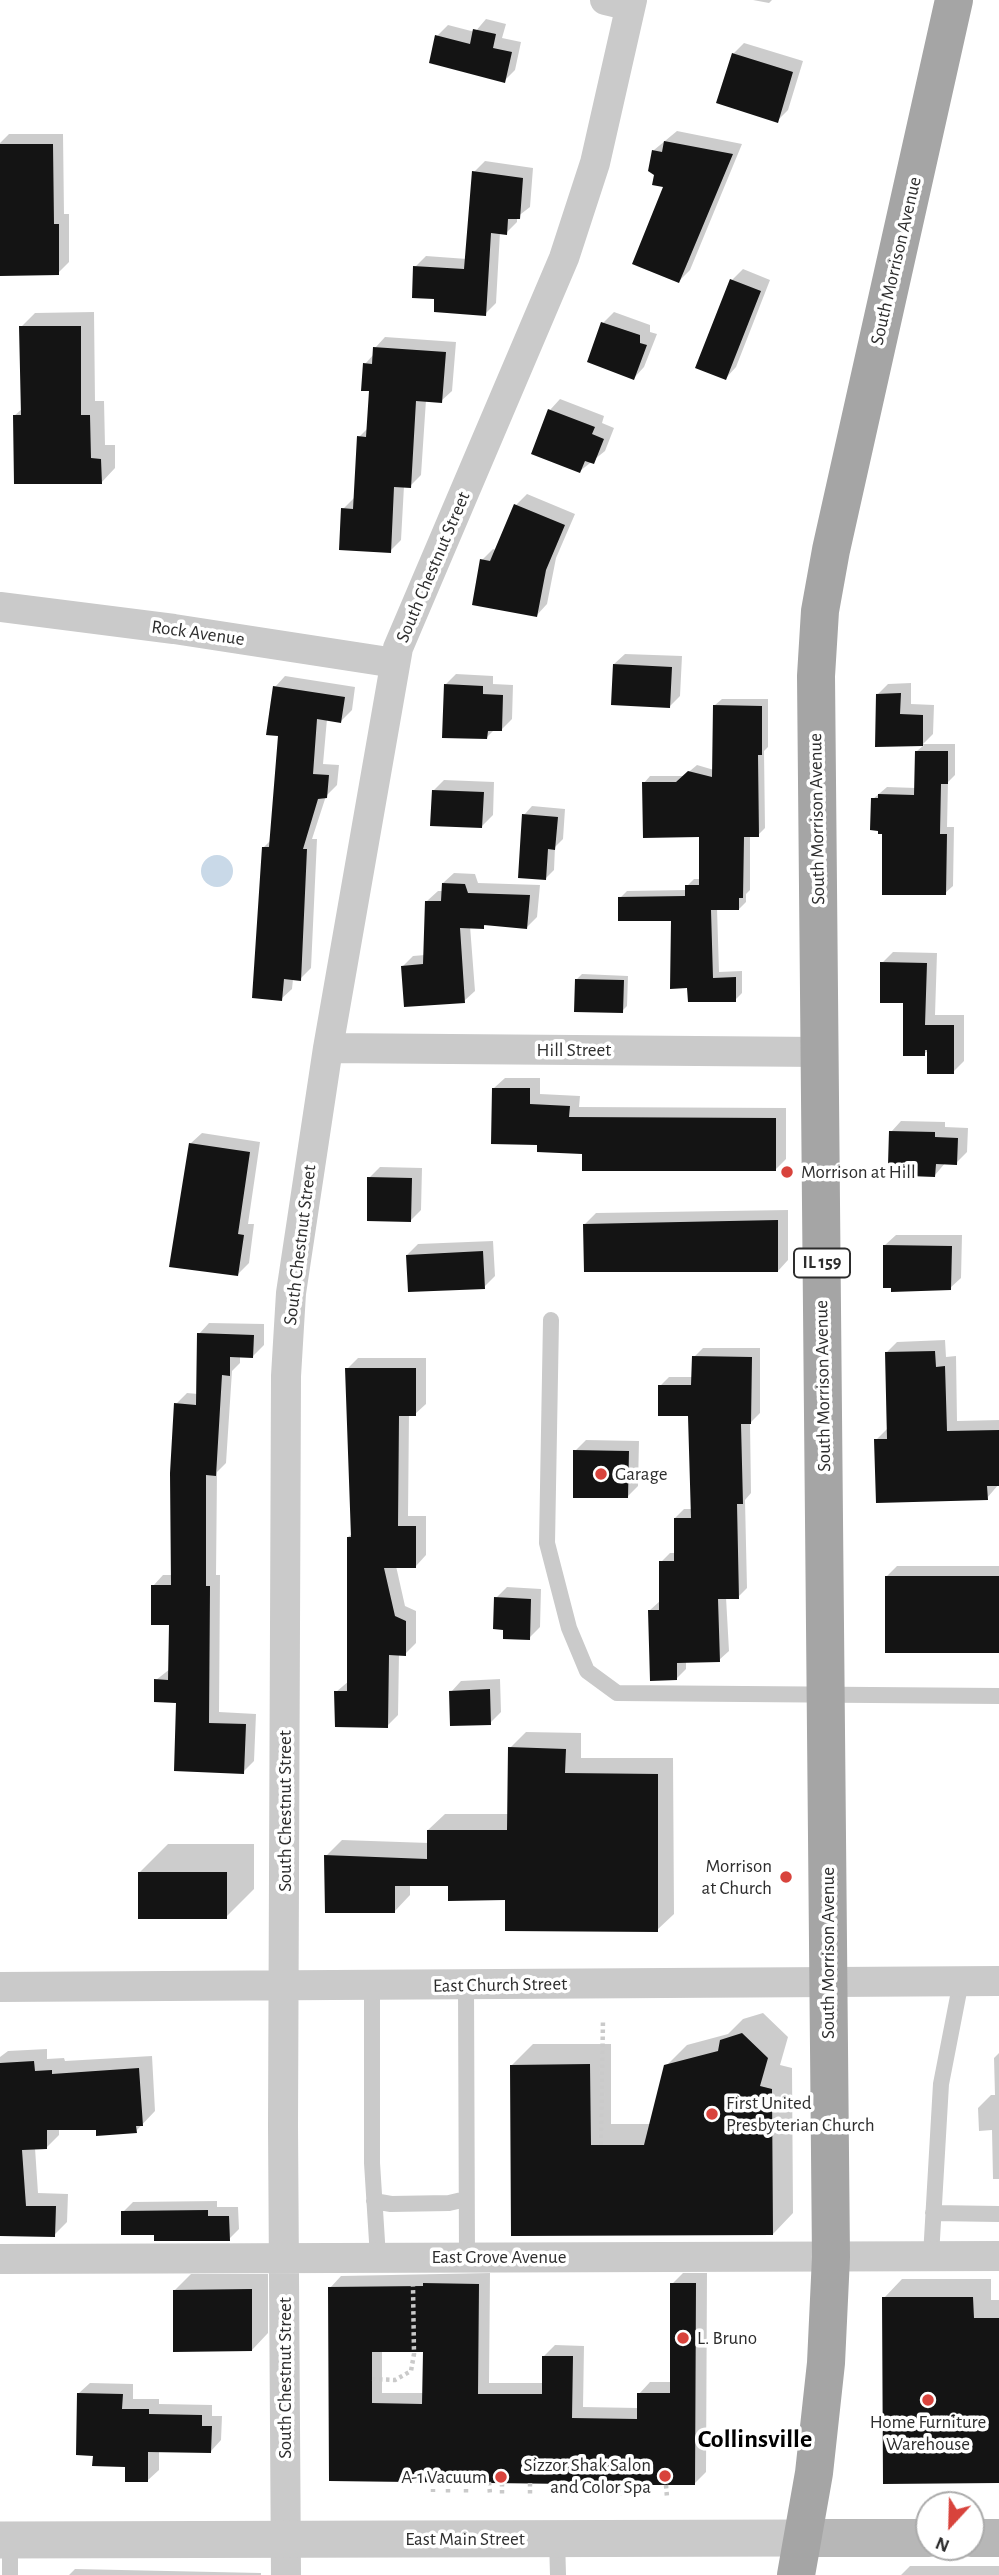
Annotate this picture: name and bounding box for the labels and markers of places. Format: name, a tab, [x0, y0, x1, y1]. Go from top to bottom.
place label: Morrison at Hill	[801, 1161, 916, 1183]
marker: Morrison at Hill	[779, 1164, 795, 1180]
place label: Garage	[615, 1463, 668, 1485]
marker: Garage	[593, 1466, 609, 1482]
place label: Morrison at Church	[701, 1855, 772, 1899]
marker: Morrison at Church	[778, 1869, 794, 1885]
place label: First United Presbyterian Church	[726, 2092, 875, 2136]
marker: First United Presbyterian Church	[704, 2106, 720, 2122]
place label: L. Bruno	[697, 2327, 757, 2349]
marker: L. Bruno	[675, 2330, 691, 2346]
marker: Home Furniture Warehouse	[920, 2392, 936, 2408]
place label: Home Furniture Warehouse	[870, 2411, 986, 2455]
place label: Sizzor Shak Salon and Color Spa	[523, 2454, 651, 2498]
place label: A-1 Vacuum	[401, 2466, 487, 2488]
marker: Sizzor Shak Salon and Color Spa	[657, 2468, 673, 2484]
marker: A-1 Vacuum	[493, 2469, 509, 2485]

